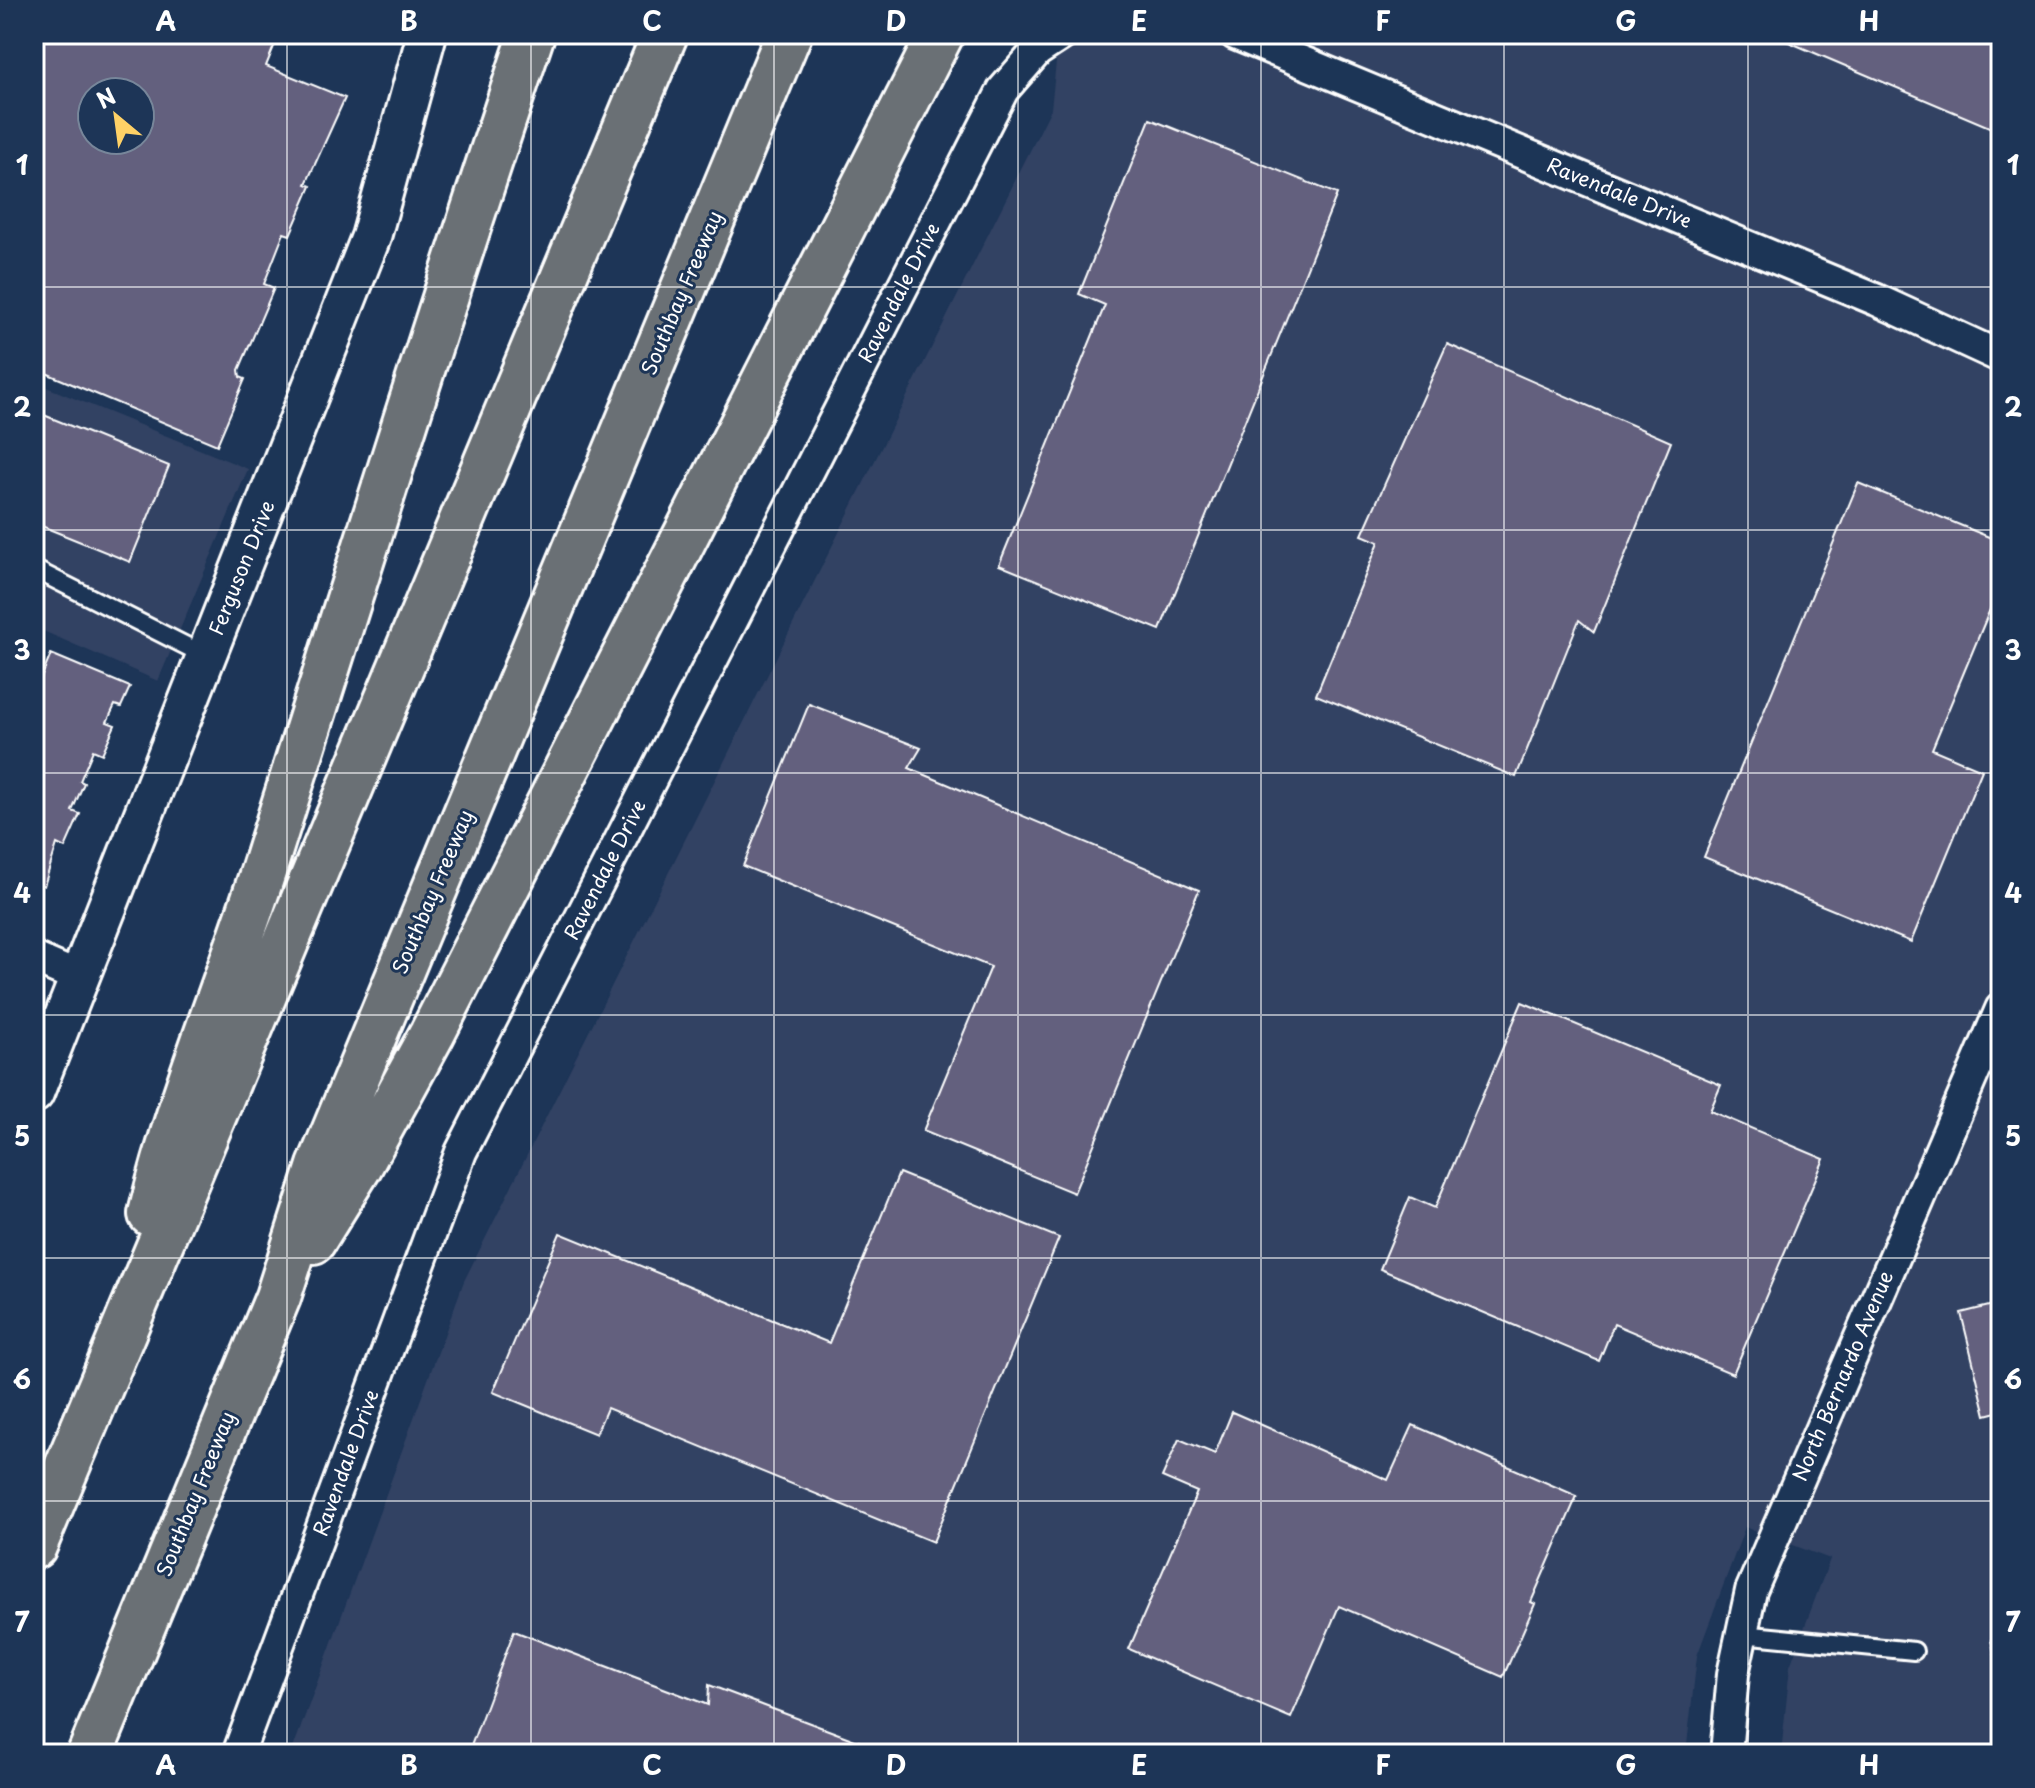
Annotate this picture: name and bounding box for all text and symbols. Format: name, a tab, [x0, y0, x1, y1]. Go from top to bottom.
text: A	[156, 1, 176, 40]
text: B	[400, 1, 418, 40]
text: C	[642, 1, 662, 40]
text: D	[886, 1, 906, 40]
text: E	[1131, 1, 1147, 40]
text: F	[1375, 1, 1391, 40]
text: G	[1615, 1, 1637, 40]
text: H	[1859, 1, 1879, 40]
north arrow	[76, 76, 156, 156]
text: N	[90, 79, 121, 116]
text: 1	[16, 145, 28, 184]
text: 1	[2007, 145, 2019, 184]
street label: Ravendale Drive	[1542, 149, 1697, 235]
street label: Southbay Freeway	[633, 206, 729, 379]
street label: Ravendale Drive	[850, 217, 946, 368]
text: 2	[13, 387, 31, 426]
text: 2	[2004, 387, 2022, 426]
street label: Ferguson Drive	[200, 496, 282, 640]
text: 3	[13, 630, 31, 669]
text: 3	[2004, 630, 2022, 669]
street label: Ravendale Drive	[556, 794, 652, 945]
street label: Southbay Freeway	[384, 805, 480, 978]
text: 4	[13, 873, 31, 912]
text: 4	[2004, 873, 2022, 912]
text: 5	[14, 1116, 30, 1155]
text: 5	[2005, 1116, 2021, 1155]
street label: North Bernardo Avenue	[1784, 1266, 1900, 1485]
text: 6	[13, 1359, 31, 1398]
text: 6	[2004, 1359, 2022, 1398]
street label: Ravendale Drive	[305, 1385, 386, 1540]
street label: Southbay Freeway	[148, 1407, 242, 1581]
text: 7	[15, 1602, 30, 1641]
text: 7	[2006, 1602, 2021, 1641]
text: A	[156, 1745, 176, 1784]
text: B	[400, 1745, 418, 1784]
text: C	[642, 1745, 662, 1784]
text: D	[886, 1745, 906, 1784]
text: E	[1131, 1745, 1147, 1784]
text: F	[1375, 1745, 1391, 1784]
text: G	[1615, 1745, 1637, 1784]
text: H	[1859, 1745, 1879, 1784]

